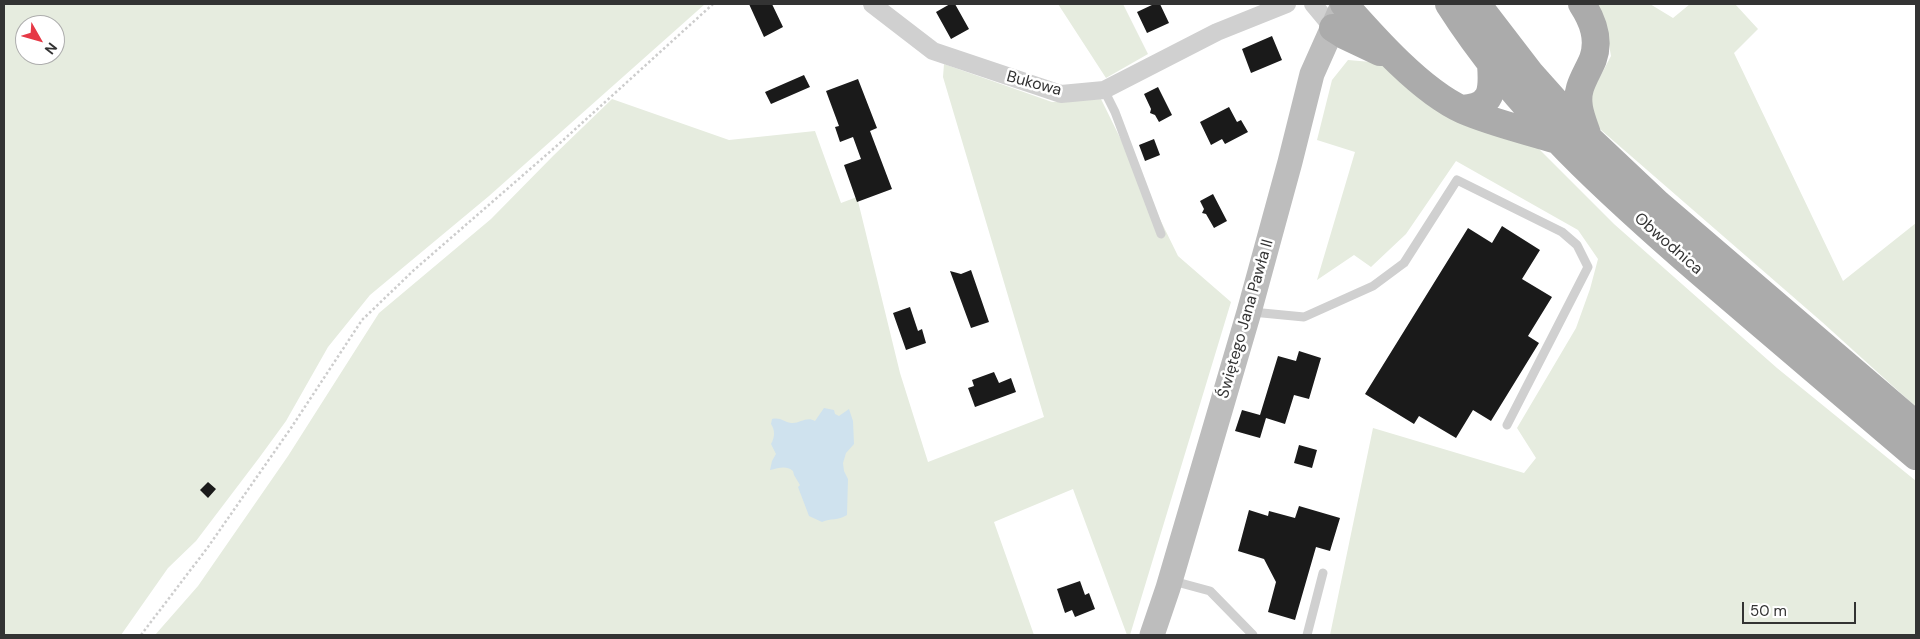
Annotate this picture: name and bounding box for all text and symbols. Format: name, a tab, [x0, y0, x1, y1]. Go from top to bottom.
north arrow	[15, 15, 65, 65]
text: N	[41, 39, 61, 58]
street label: Bukowa	[1004, 67, 1064, 101]
street label: Obwodnica	[1630, 209, 1706, 279]
street label: Świętego Jana Pawła II	[1214, 237, 1278, 401]
scale bar	[1745, 592, 1859, 624]
text: 50 m	[1750, 601, 1787, 621]

